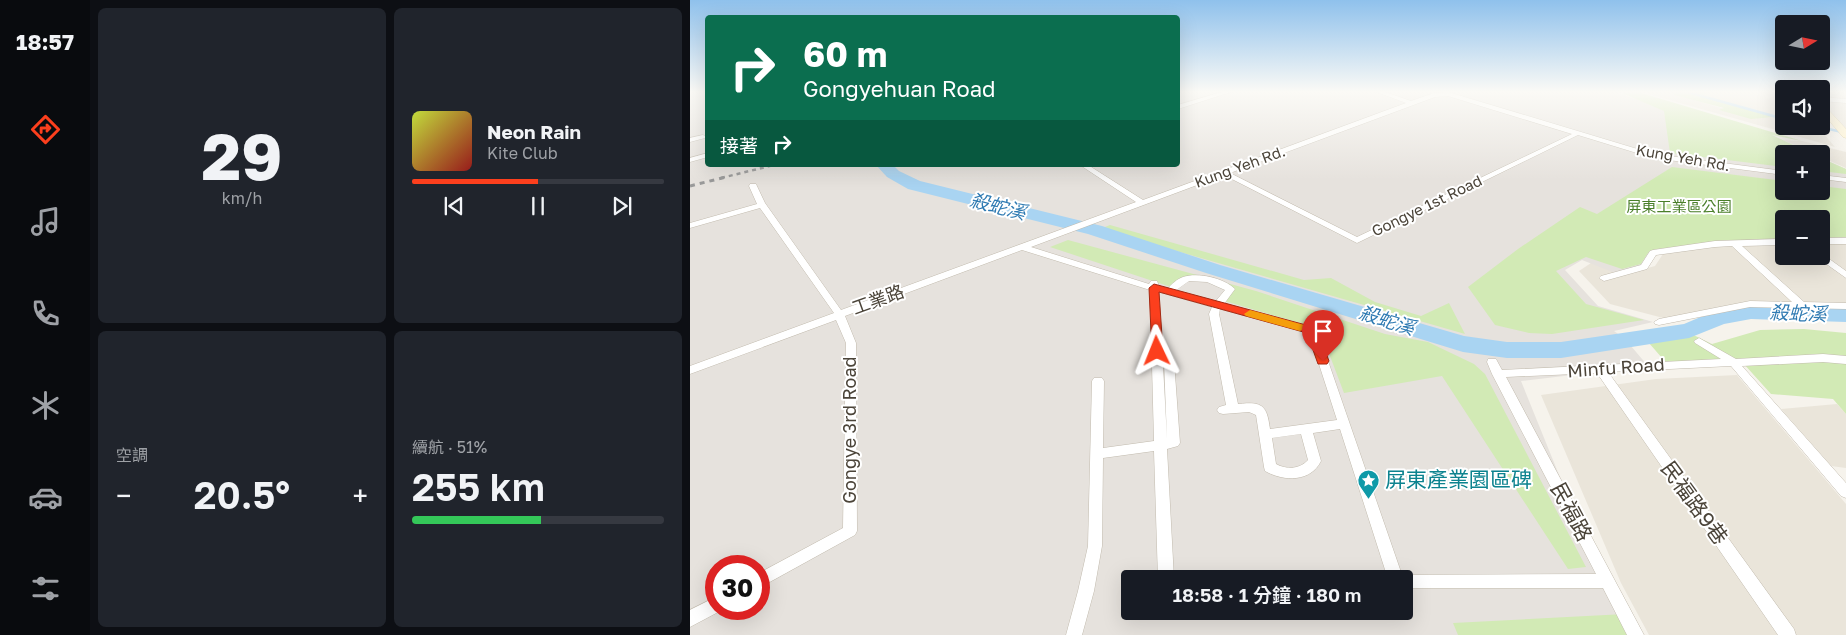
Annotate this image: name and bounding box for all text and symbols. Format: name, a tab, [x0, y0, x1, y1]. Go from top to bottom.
north arrow	[1775, 15, 1830, 70]
map controls	[1775, 15, 1830, 265]
text: 18:57	[16, 28, 74, 55]
text: 60 m	[803, 33, 887, 75]
icon: right	[720, 35, 785, 100]
text: Gongyehuan Road	[803, 75, 996, 102]
button: sound	[1775, 80, 1830, 135]
icon: directions	[28, 112, 63, 147]
text: 29	[202, 116, 282, 194]
text: Neon Rain	[487, 120, 581, 143]
icon: right	[768, 130, 796, 158]
text: 接著	[720, 134, 758, 157]
street label: Kung Yeh Rd.	[1635, 140, 1732, 174]
street label: Kung Yeh Rd.	[1192, 141, 1287, 191]
text: Kite Club	[487, 143, 558, 163]
button: +	[1775, 145, 1830, 200]
street label: Gongye 1st Road	[1369, 171, 1485, 240]
water label: 殺蛇溪	[968, 187, 1031, 224]
text: km/h	[222, 188, 262, 208]
icon: previous	[440, 192, 468, 220]
icon: pause	[524, 192, 552, 220]
icon: next	[608, 192, 636, 220]
park label: 屏東工業區公園	[1626, 197, 1732, 215]
icon: music	[28, 204, 63, 239]
button: −	[1775, 210, 1830, 265]
street label: 工業路	[849, 279, 907, 319]
icon: phone	[28, 296, 63, 331]
water label: 殺蛇溪	[1357, 300, 1421, 340]
water label: 殺蛇溪	[1769, 300, 1830, 325]
pin	[1302, 310, 1344, 361]
icon: arrive	[1309, 317, 1337, 345]
position arrow	[1130, 324, 1182, 376]
street label: Minfu Road	[1567, 353, 1665, 381]
street label: Gongye 3rd Road	[838, 356, 860, 504]
icon: climate	[28, 388, 63, 423]
text: 續航 · 51%	[412, 437, 487, 457]
text: 空調	[116, 445, 148, 465]
street label: 民福路9巷	[1656, 456, 1734, 549]
text: 255 km	[412, 464, 545, 509]
place label: 屏東產業園區碑	[1385, 466, 1532, 492]
place icon: 屏東產業園區碑	[1357, 468, 1381, 499]
text: 20.5°	[194, 472, 290, 517]
street label: 民福路	[1546, 478, 1598, 545]
text: −	[116, 479, 131, 512]
text: +	[353, 479, 368, 512]
icon: car	[28, 480, 63, 515]
speed limit sign: 30	[705, 555, 770, 620]
icon: filters	[28, 571, 63, 606]
text: 18:58 · 1 分鐘 · 180 m	[1173, 583, 1361, 606]

